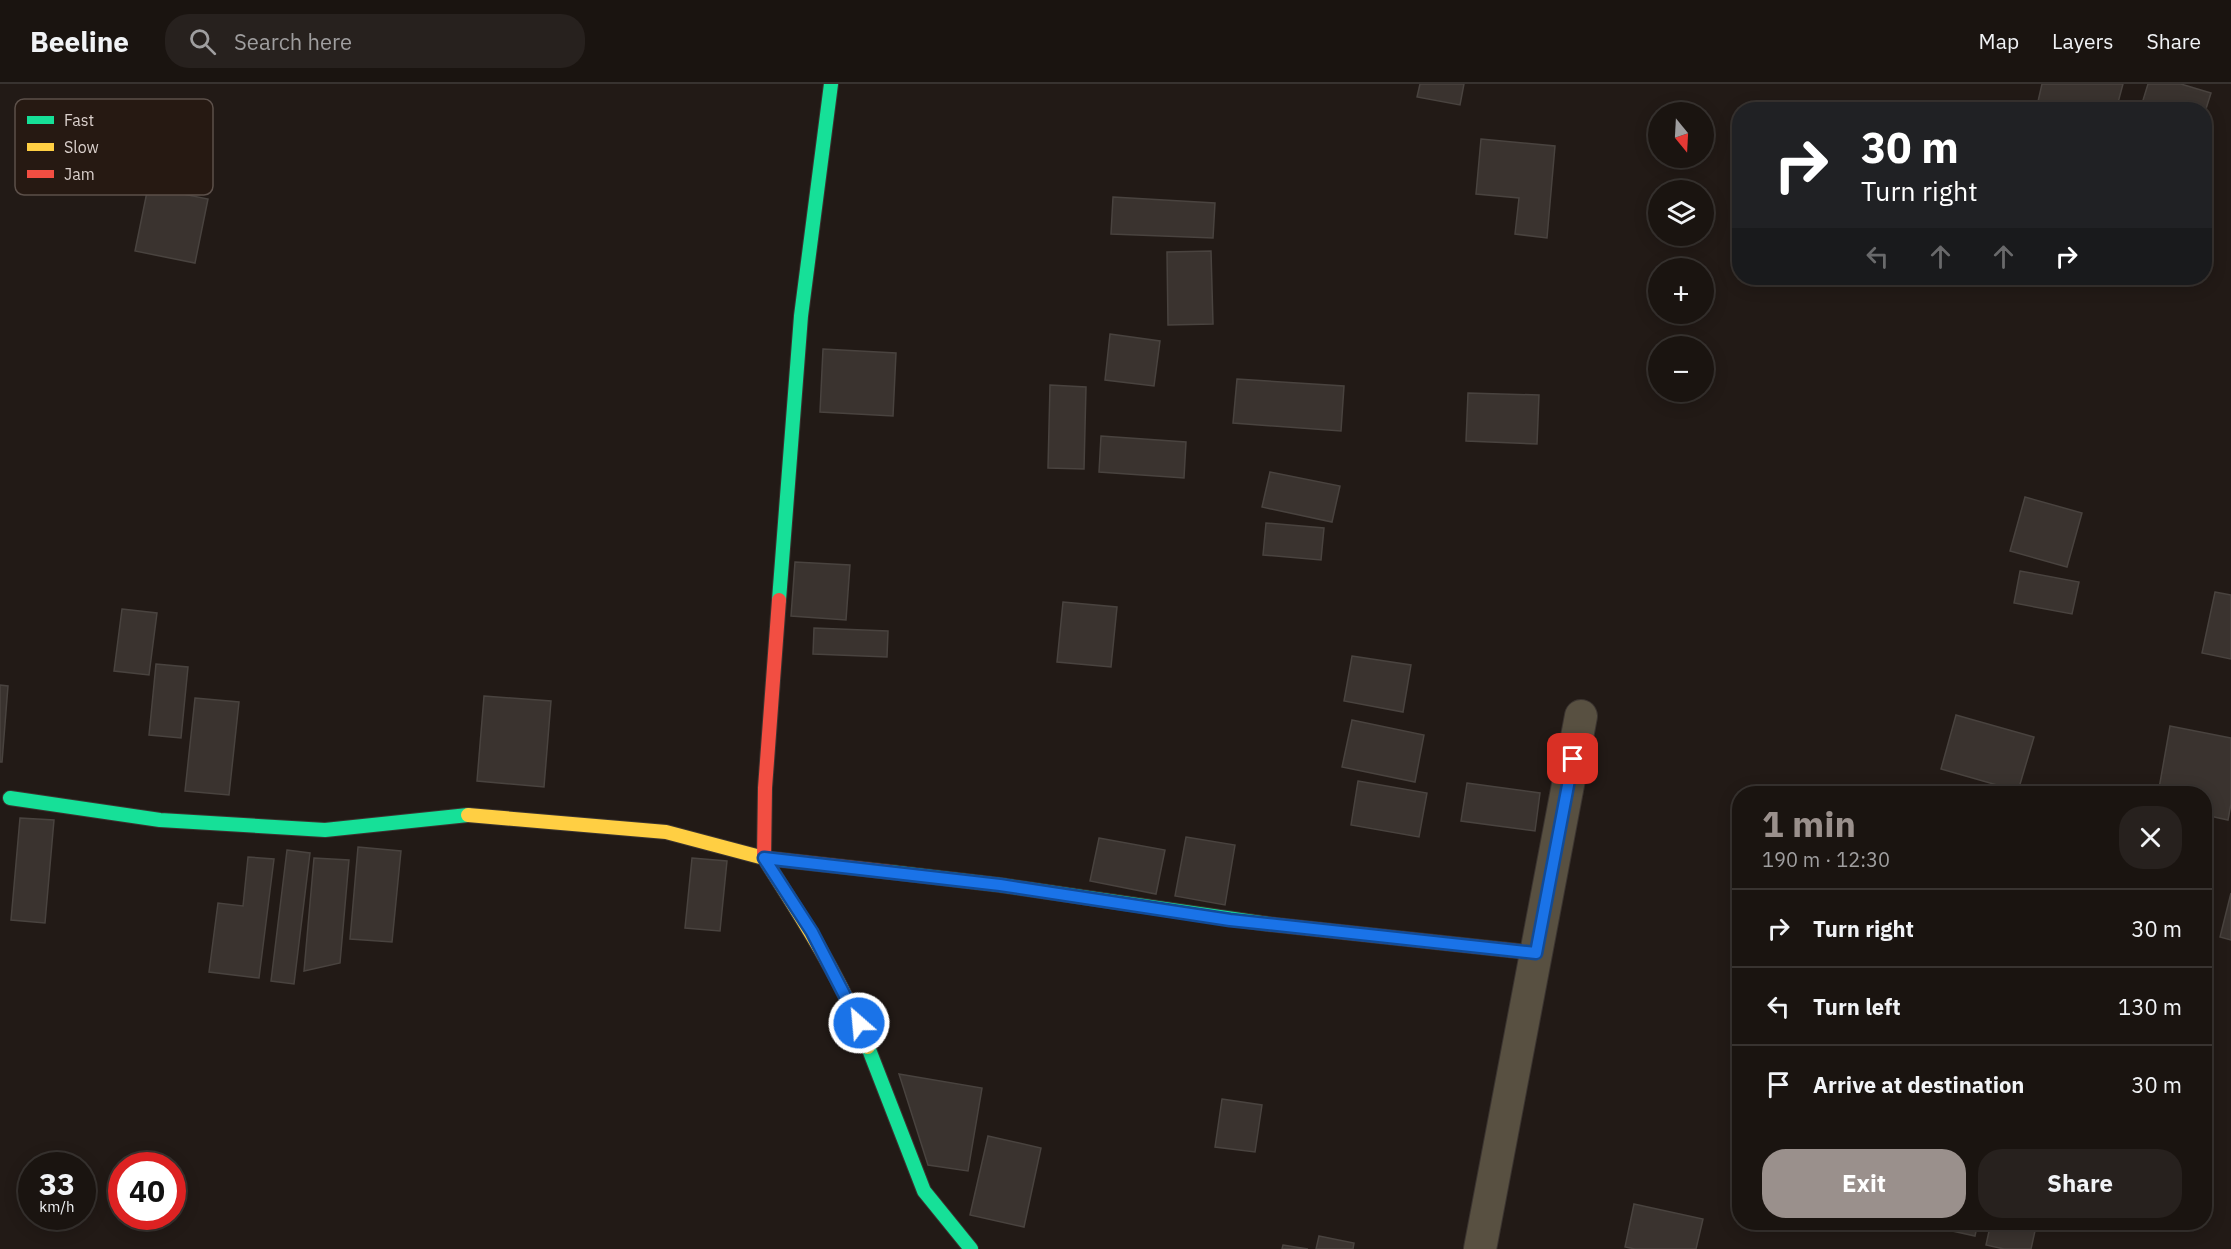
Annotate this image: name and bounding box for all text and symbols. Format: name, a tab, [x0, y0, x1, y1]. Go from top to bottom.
search box	[165, 14, 585, 68]
text: Beeline	[30, 23, 129, 60]
icon: search	[186, 25, 219, 58]
text: Search here	[234, 27, 352, 56]
text: Map	[1979, 27, 2019, 55]
text: Layers	[2052, 27, 2114, 55]
text: Share	[2147, 27, 2201, 55]
legend	[15, 99, 213, 195]
north arrow	[1648, 102, 1714, 168]
map controls	[1648, 102, 1714, 402]
text: Fast	[64, 110, 94, 130]
text: 30 m	[1861, 120, 1959, 175]
icon: right	[1762, 126, 1840, 204]
text: Slow	[64, 137, 99, 157]
text: Jam	[64, 164, 95, 184]
text: Turn right	[1861, 173, 1978, 208]
button: layers	[1648, 180, 1714, 246]
icon: left	[1861, 240, 1894, 273]
icon: ahead	[1924, 240, 1957, 273]
icon: ahead	[1987, 240, 2020, 273]
icon: right	[2050, 240, 2083, 273]
button: +	[1648, 258, 1714, 324]
button: −	[1648, 336, 1714, 402]
pin	[1547, 733, 1598, 784]
icon: arrive	[1556, 742, 1589, 775]
text: 1 min	[1762, 800, 1856, 847]
button: close	[2119, 806, 2182, 869]
text: 190 m · 12:30	[1762, 846, 1890, 873]
icon: right	[1762, 912, 1795, 945]
text: Turn right	[1813, 914, 1914, 943]
text: 30 m	[2131, 914, 2182, 943]
icon: left	[1762, 990, 1795, 1023]
position arrow	[827, 991, 891, 1055]
text: Turn left	[1813, 992, 1901, 1021]
text: 130 m	[2118, 992, 2182, 1021]
icon: arrive	[1762, 1068, 1795, 1101]
text: Arrive at destination	[1813, 1070, 2024, 1099]
text: 30 m	[2131, 1070, 2182, 1099]
button: Exit	[1762, 1149, 1966, 1218]
button: Share	[1978, 1149, 2182, 1218]
speed limit sign: 40	[108, 1152, 186, 1230]
text: 33	[39, 1164, 75, 1203]
text: km/h	[39, 1197, 75, 1216]

